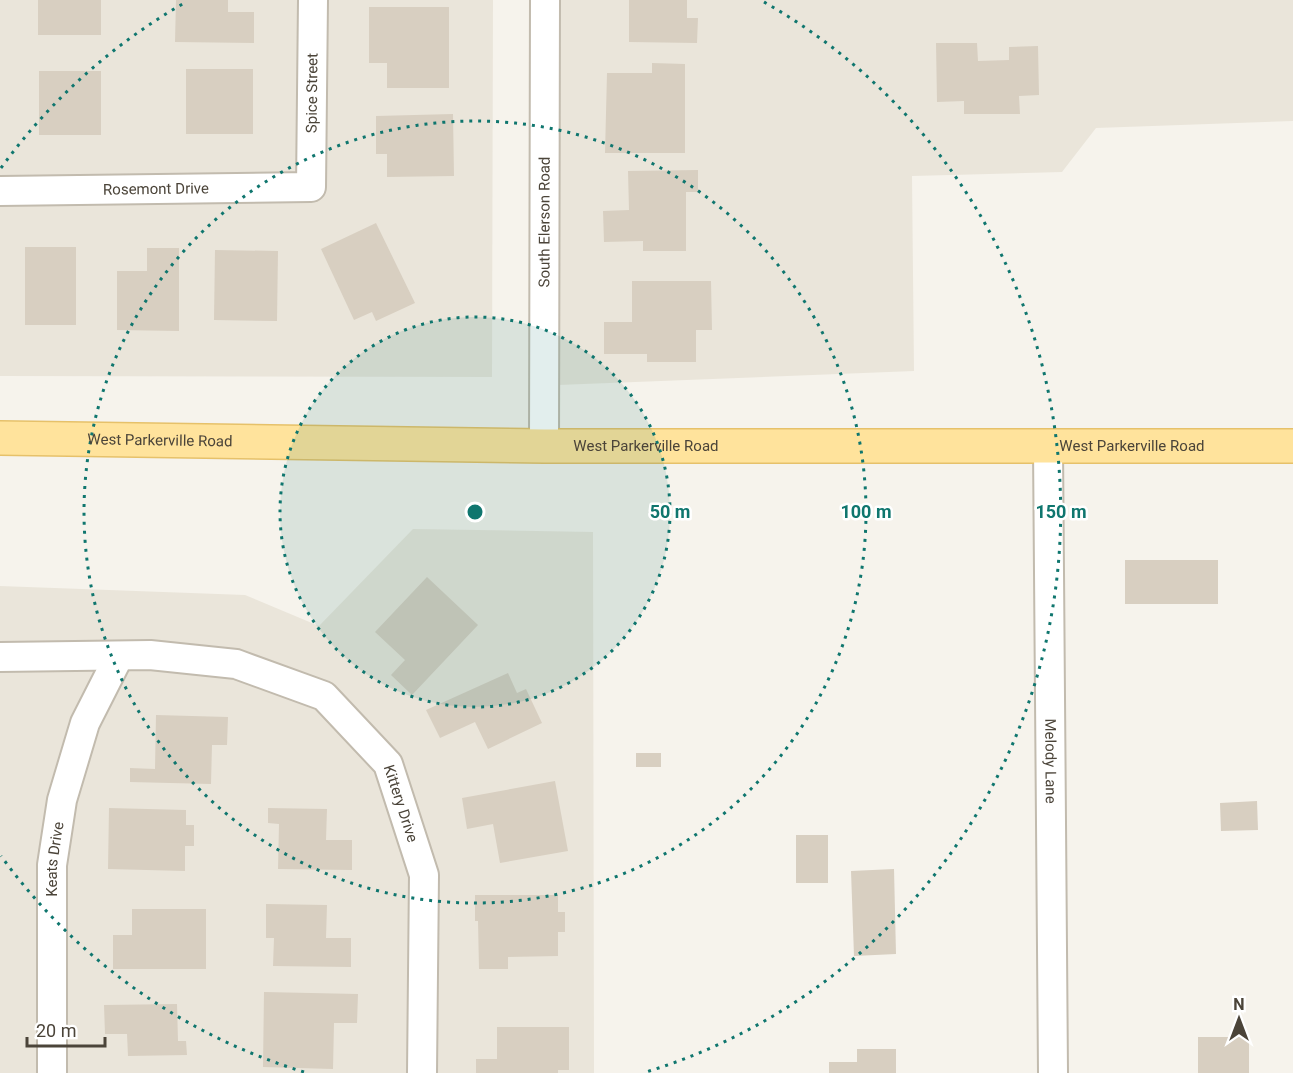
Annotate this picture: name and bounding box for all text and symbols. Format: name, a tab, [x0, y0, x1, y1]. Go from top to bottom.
street label: Spice Street	[303, 53, 321, 133]
street label: South Elerson Road	[535, 157, 554, 287]
street label: Rosemont Drive	[103, 179, 209, 199]
street label: West Parkerville Road	[87, 430, 233, 450]
street label: West Parkerville Road	[573, 437, 719, 455]
street label: West Parkerville Road	[1059, 437, 1205, 455]
text: 50 m	[650, 501, 690, 522]
text: 100 m	[840, 501, 892, 522]
text: 150 m	[1035, 501, 1087, 522]
centre of rings	[465, 502, 485, 522]
street label: Melody Lane	[1041, 718, 1060, 804]
street label: Kittery Drive	[380, 762, 422, 845]
street label: Keats Drive	[43, 820, 68, 897]
north arrow	[1209, 989, 1269, 1049]
text: N	[1233, 995, 1245, 1014]
scale bar	[27, 1010, 105, 1048]
text: 20 m	[36, 1020, 76, 1041]

